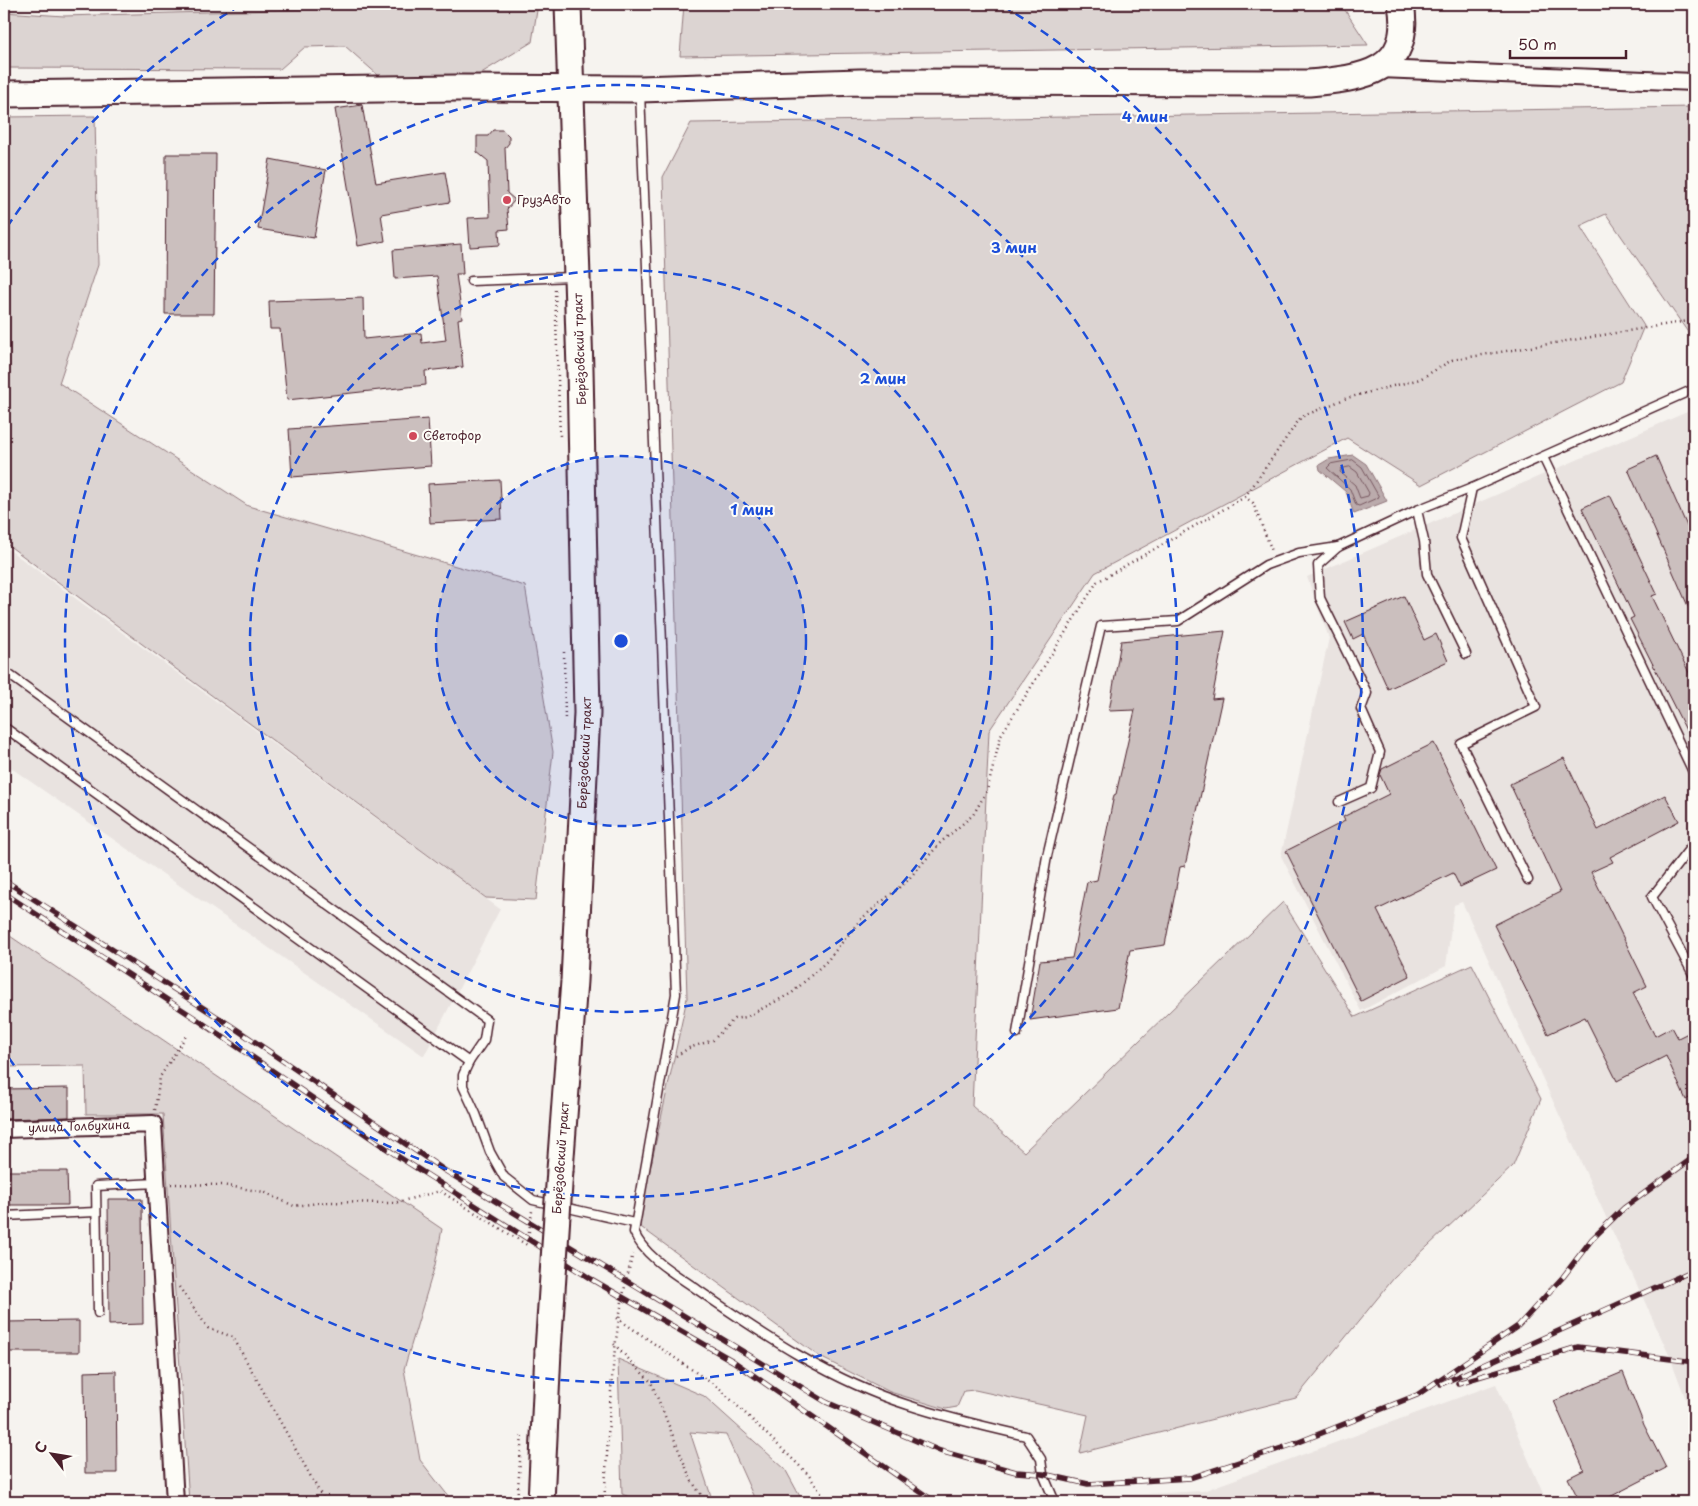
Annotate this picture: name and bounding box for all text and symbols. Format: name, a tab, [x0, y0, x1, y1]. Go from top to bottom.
scale bar	[1510, 28, 1627, 60]
text: 50 m	[1518, 32, 1557, 55]
text: 4 мин	[1122, 104, 1168, 127]
place label: ГрузАвто	[517, 190, 571, 208]
marker: ГрузАвто	[501, 194, 513, 206]
text: 3 мин	[991, 235, 1037, 258]
street label: Берёзовский тракт	[568, 292, 590, 405]
text: 2 мин	[860, 366, 907, 389]
place label: Светофор	[423, 426, 481, 444]
marker: Светофор	[407, 430, 419, 442]
text: 1 мин	[730, 497, 774, 520]
centre of rings	[612, 632, 630, 650]
street label: Берёзовский тракт	[572, 696, 595, 809]
street label: Берёзовский тракт	[547, 1101, 573, 1214]
street label: улица Толбухина	[28, 1115, 131, 1136]
north arrow	[28, 1428, 78, 1478]
text: С	[29, 1437, 52, 1457]

